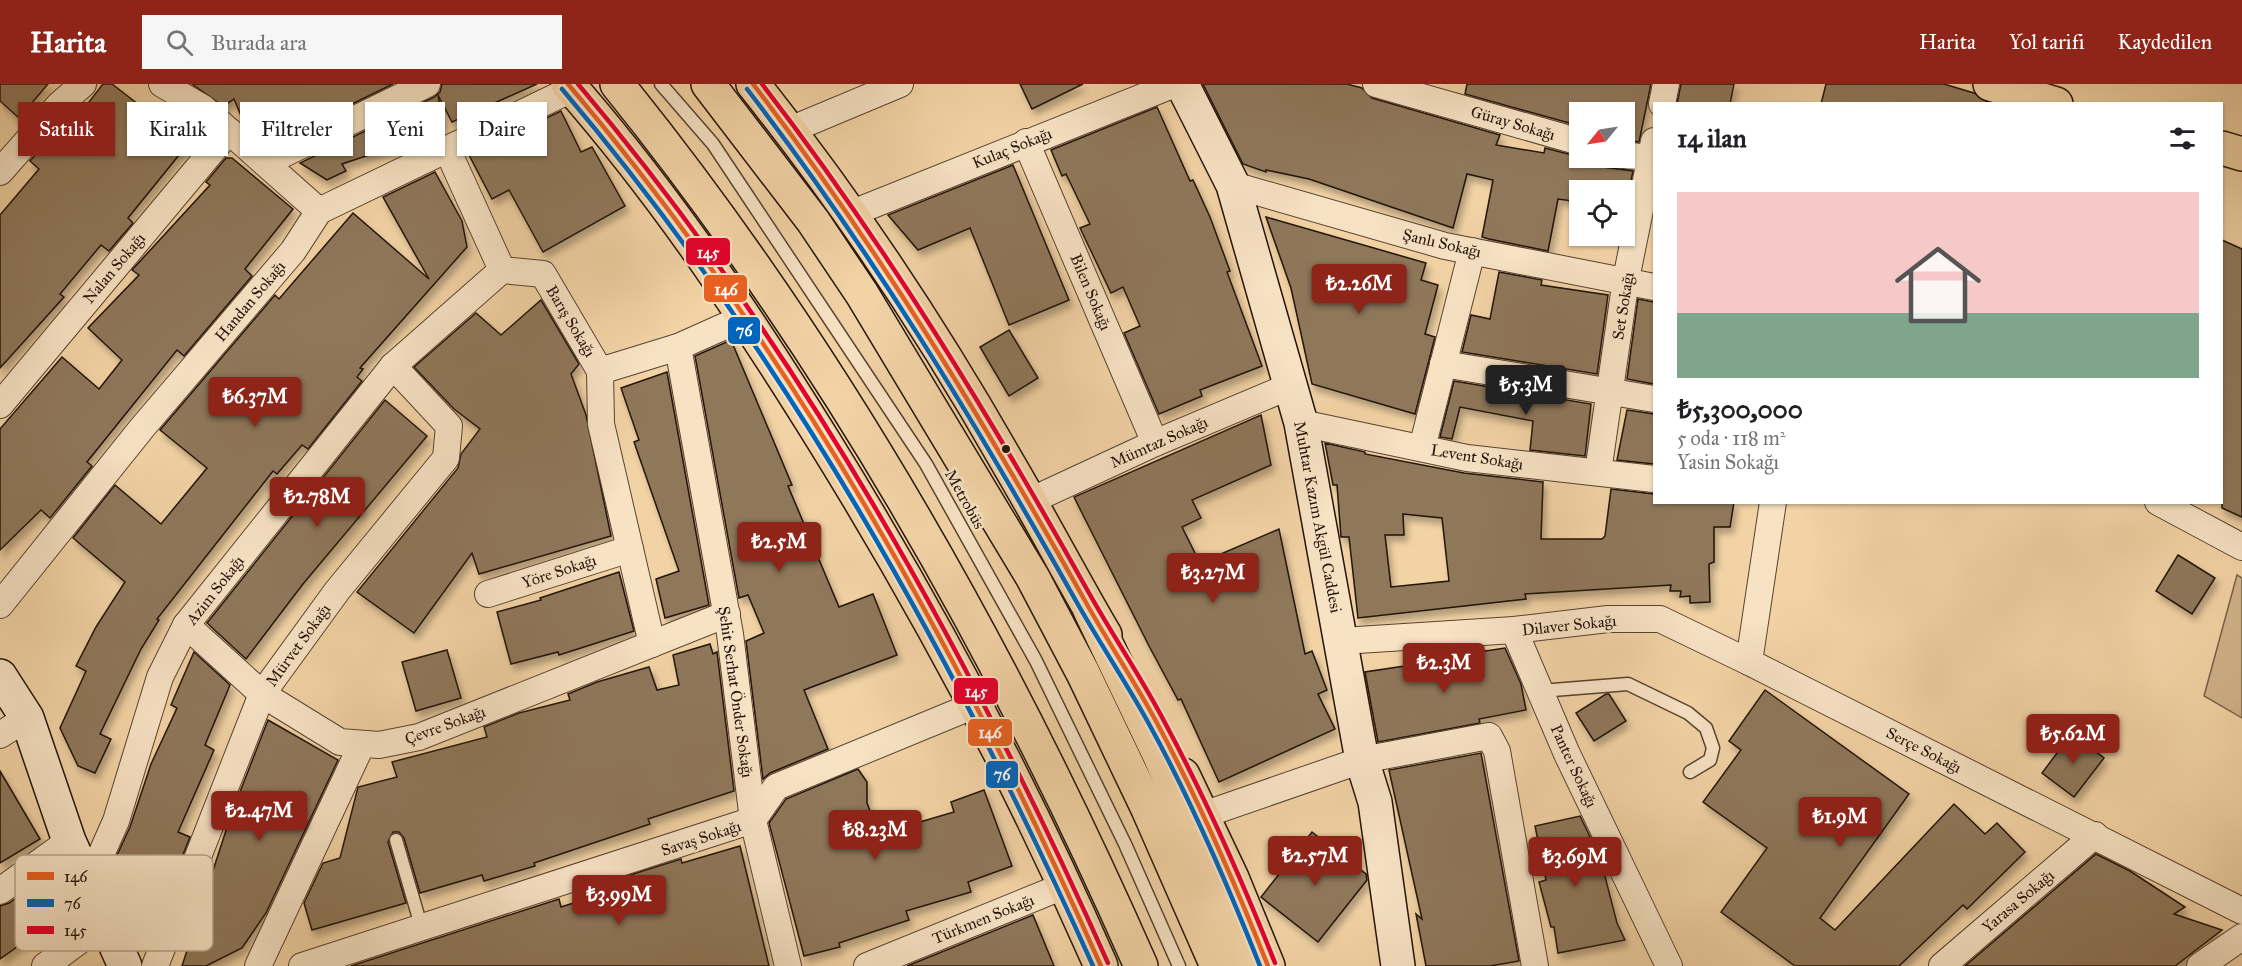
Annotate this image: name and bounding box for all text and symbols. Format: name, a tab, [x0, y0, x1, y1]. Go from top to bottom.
search box	[142, 15, 562, 69]
text: Harita	[30, 25, 106, 60]
icon: search	[163, 26, 196, 59]
text: Burada ara	[211, 29, 307, 56]
text: Harita	[1919, 29, 1976, 55]
text: Yol tarifi	[2009, 29, 2085, 55]
text: Kaydedilen	[2118, 29, 2212, 55]
chip: Satılık	[18, 102, 115, 156]
chip: Kiralık	[127, 102, 228, 156]
chip: Filtreler	[240, 102, 353, 156]
chip: Yeni	[365, 102, 445, 156]
chip: Daire	[457, 102, 547, 156]
street label: Güray Sokağı	[1468, 102, 1558, 145]
north arrow	[1569, 102, 1635, 168]
map controls	[1569, 102, 1635, 246]
text: 14 ilan	[1677, 122, 1747, 154]
icon: filters	[2166, 122, 2199, 155]
street label: Kulaç Sokağı	[969, 123, 1056, 174]
button: locate	[1569, 180, 1635, 246]
street label: Şanlı Sokağı	[1401, 225, 1484, 262]
street label: Nalan Sokağı	[79, 228, 150, 308]
icon: home	[1884, 231, 1992, 339]
line badge: 145	[685, 237, 731, 266]
text: 145	[697, 243, 720, 263]
street label: Bilen Sokağı	[1065, 251, 1116, 334]
street label: Handan Sokağı	[211, 256, 290, 346]
pin: ₺2.26M	[1310, 264, 1408, 315]
street label: Set Sokağı	[1608, 270, 1639, 341]
text: ₺2.26M	[1326, 271, 1392, 295]
line badge: 146	[703, 274, 748, 303]
text: 146	[714, 280, 739, 300]
street label: Barış Sokağı	[541, 282, 600, 361]
line badge: 76	[727, 316, 761, 345]
text: 76	[736, 321, 753, 340]
pin: ₺5.3M	[1484, 365, 1568, 416]
text: ₺5.3M	[1499, 372, 1553, 396]
pin: ₺6.37M	[206, 377, 304, 428]
text: ₺6.37M	[222, 384, 288, 408]
text: ₺5,300,000	[1677, 393, 1803, 425]
street label: Mümtaz Sokağı	[1107, 412, 1212, 473]
street label: Muhtar Kazım Akgül Caddesi	[1289, 419, 1346, 615]
text: 5 oda · 118 m²	[1677, 426, 1786, 450]
street label: Levent Sokağı	[1429, 440, 1525, 475]
unlabelled marker	[1000, 443, 1012, 455]
text: Yasin Sokağı	[1677, 450, 1779, 474]
street label: Metrobüs	[941, 466, 989, 532]
pin: ₺2.78M	[268, 477, 366, 528]
text: ₺2.78M	[284, 484, 350, 508]
pin: ₺2.5M	[737, 522, 821, 573]
text: ₺2.5M	[751, 529, 807, 553]
street label: Yöre Sokağı	[519, 550, 600, 593]
street label: Azim Sokağı	[181, 551, 249, 630]
pin: ₺3.27M	[1164, 553, 1262, 604]
text: ₺3.27M	[1181, 560, 1245, 584]
street label: Mürvet Sokağı	[262, 599, 336, 691]
street label: Şehit Serhat Önder Sokağı	[714, 605, 759, 780]
street label: Dilaver Sokağı	[1521, 611, 1618, 640]
pin: ₺2.3M	[1402, 643, 1486, 694]
text: ₺2.3M	[1417, 650, 1471, 674]
line badge: 145	[953, 677, 999, 705]
text: 145	[965, 682, 988, 702]
street label: Çevre Sokağı	[402, 701, 489, 749]
pin: ₺5.62M	[2024, 714, 2122, 765]
line badge: 146	[967, 718, 1013, 747]
text: ₺5.62M	[2040, 721, 2106, 745]
street label: Panter Sokağı	[1546, 722, 1602, 811]
text: 146	[978, 723, 1003, 743]
street label: Serçe Sokağı	[1883, 723, 1965, 778]
line badge: 76	[985, 760, 1019, 789]
text: 76	[994, 765, 1011, 784]
pin: ₺2.47M	[210, 791, 308, 842]
pin: ₺1.9M	[1798, 797, 1882, 848]
text: ₺2.47M	[225, 798, 293, 822]
text: ₺1.9M	[1813, 804, 1867, 828]
pin: ₺8.23M	[826, 810, 924, 861]
street label: Savaş Sokağı	[659, 816, 744, 861]
text: ₺8.23M	[843, 817, 907, 841]
pin: ₺2.57M	[1266, 836, 1364, 887]
pin: ₺3.69M	[1526, 837, 1624, 888]
text: ₺2.57M	[1282, 843, 1348, 867]
text: ₺3.69M	[1542, 844, 1608, 868]
legend	[15, 855, 213, 951]
street label: Yarasa Sokağı	[1978, 865, 2059, 937]
text: 146	[64, 867, 88, 886]
pin: ₺3.99M	[570, 875, 668, 926]
text: ₺3.99M	[586, 882, 652, 906]
street label: Türkmen Sokağı	[929, 890, 1038, 949]
text: 76	[64, 894, 81, 913]
text: 145	[64, 921, 87, 940]

